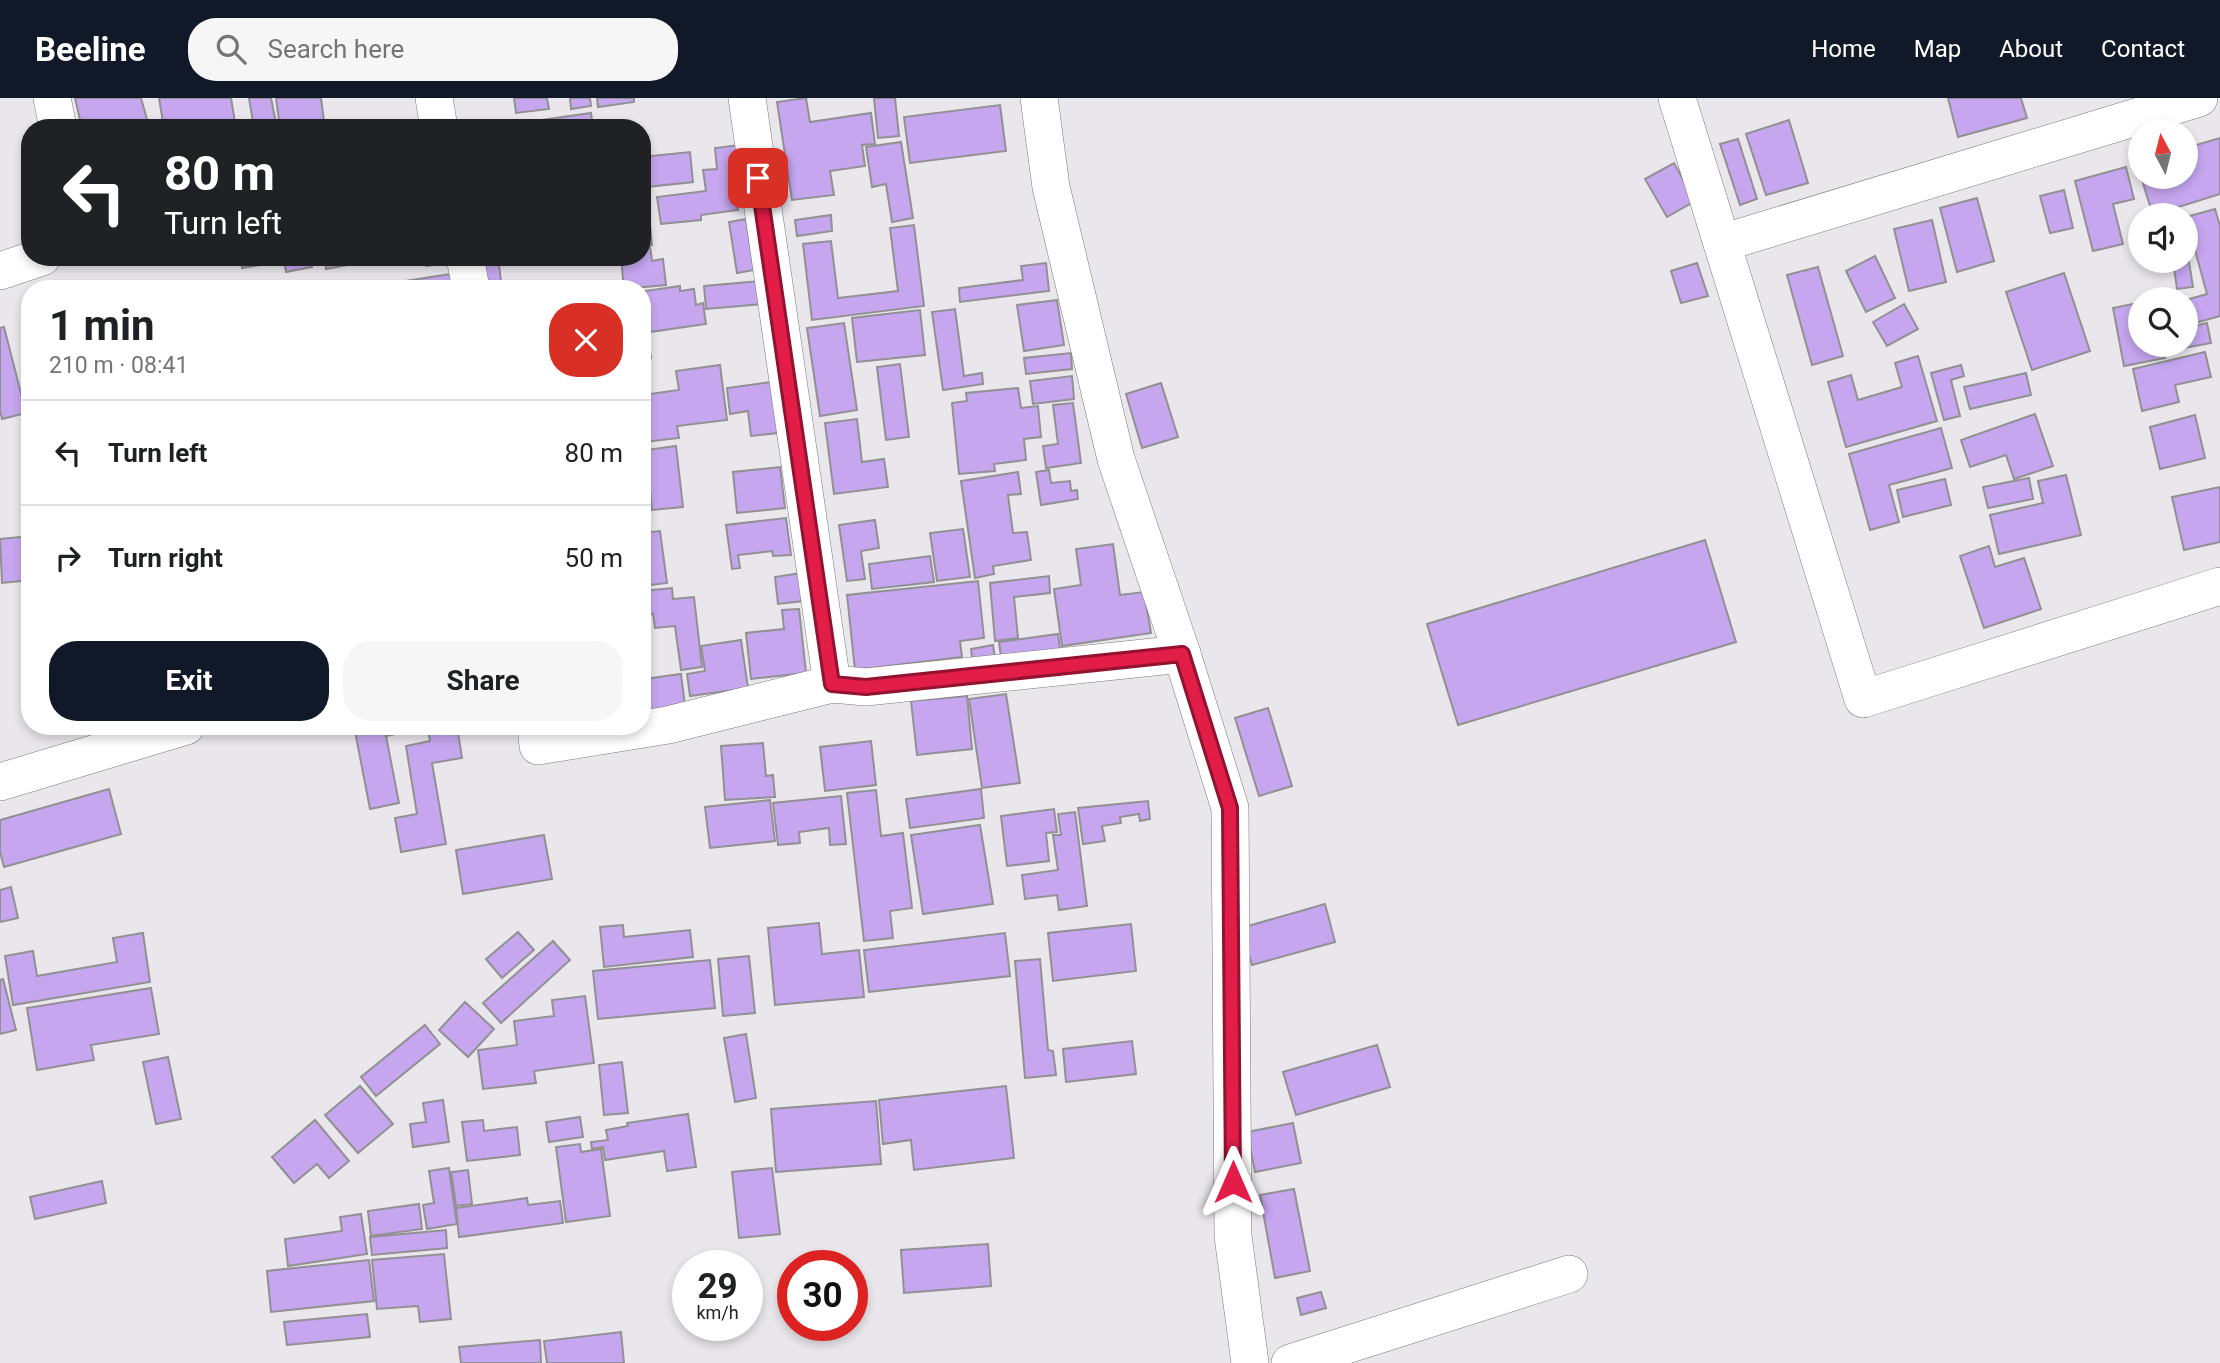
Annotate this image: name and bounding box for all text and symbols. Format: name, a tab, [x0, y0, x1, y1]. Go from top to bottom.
search box	[188, 18, 678, 81]
text: Beeline	[35, 30, 146, 69]
icon: search	[212, 30, 250, 68]
text: Search here	[268, 34, 404, 64]
text: Home	[1811, 35, 1876, 63]
text: Map	[1914, 35, 1961, 63]
text: About	[1999, 35, 2063, 63]
text: Contact	[2101, 35, 2185, 63]
north arrow	[2128, 119, 2198, 189]
map controls	[2128, 119, 2198, 357]
text: 80 m	[164, 145, 275, 202]
icon: left	[49, 147, 140, 238]
pin	[728, 148, 788, 208]
icon: arrive	[739, 159, 777, 197]
button: sound	[2128, 203, 2198, 273]
text: Turn left	[164, 204, 282, 242]
button: search	[2128, 287, 2198, 357]
text: 1 min	[49, 301, 155, 350]
button: close	[549, 303, 623, 377]
text: 210 m · 08:41	[49, 352, 188, 379]
icon: left	[49, 434, 87, 472]
text: Turn left	[108, 438, 207, 468]
text: 80 m	[565, 438, 623, 468]
icon: right	[49, 539, 87, 577]
text: Turn right	[108, 543, 223, 573]
text: 50 m	[565, 543, 623, 573]
button: Exit	[49, 641, 329, 721]
button: Share	[343, 641, 623, 721]
position arrow	[1196, 1145, 1270, 1219]
speed limit sign: 30	[777, 1250, 868, 1341]
text: 29	[697, 1266, 738, 1307]
text: km/h	[696, 1302, 739, 1323]

